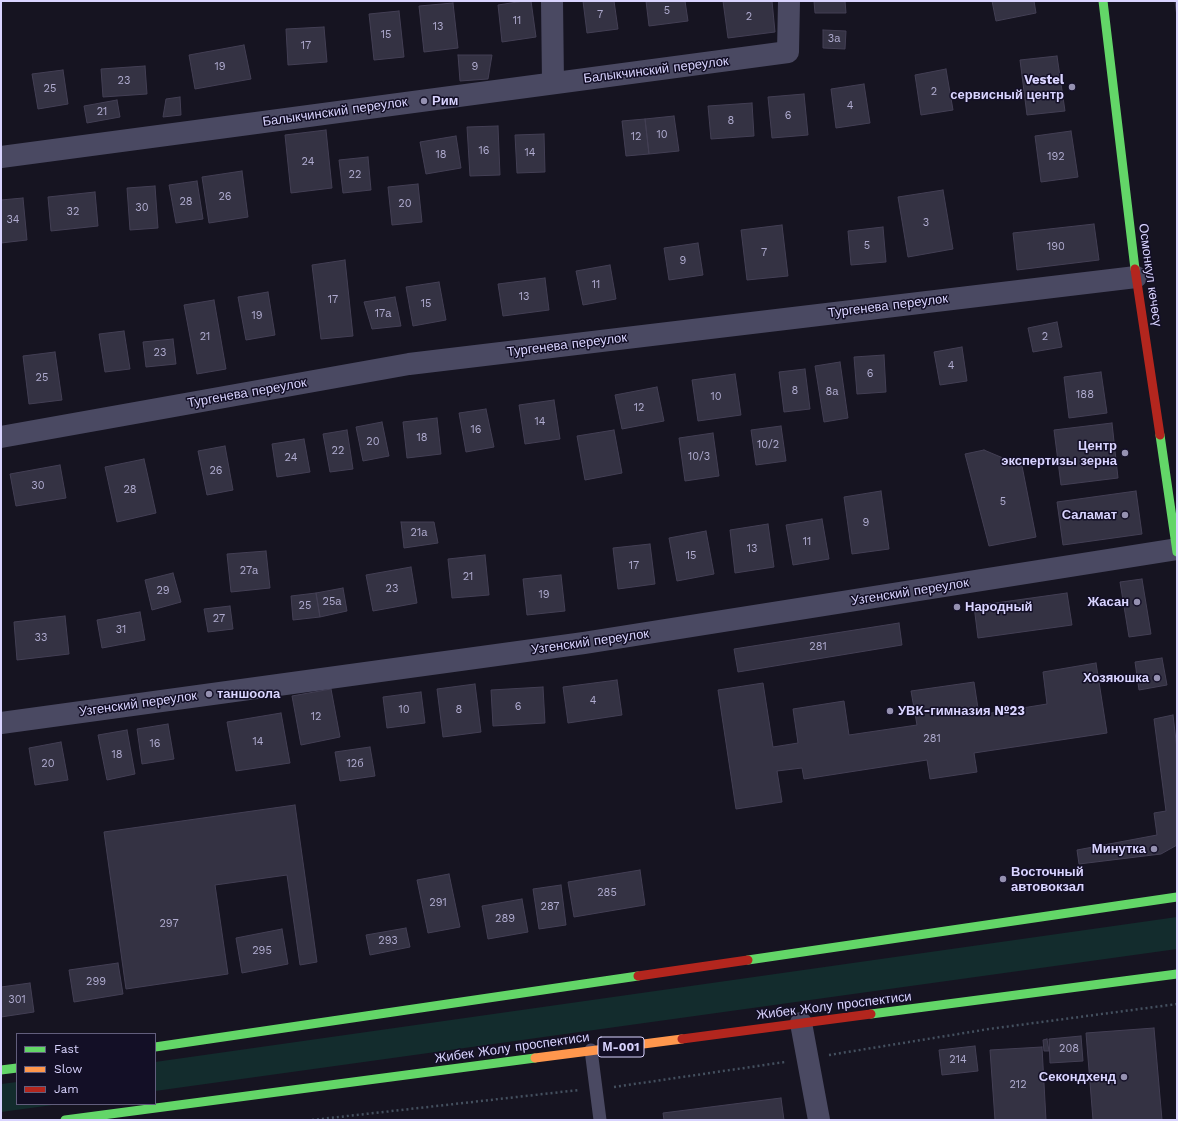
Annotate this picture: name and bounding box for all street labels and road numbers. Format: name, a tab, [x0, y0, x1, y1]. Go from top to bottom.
street label: Балыкчинский переулок	[583, 53, 729, 87]
street label: Балыкчинский переулок	[262, 94, 408, 130]
street label: Осмонкул көчөсү	[1135, 222, 1165, 328]
street label: Тургенева переулок	[827, 291, 949, 321]
street label: Тургенева переулок	[506, 330, 628, 360]
street label: Тургенева переулок	[186, 375, 308, 411]
street label: Узгенский переулок	[850, 575, 970, 609]
street label: Узгенский переулок	[530, 626, 650, 658]
street label: Узгенский переулок	[78, 688, 198, 720]
street label: Жибек Жолу проспектиси	[755, 989, 913, 1023]
street label: Жибек Жолу проспектиси	[434, 1029, 590, 1067]
road number: М-001	[598, 1037, 644, 1057]

